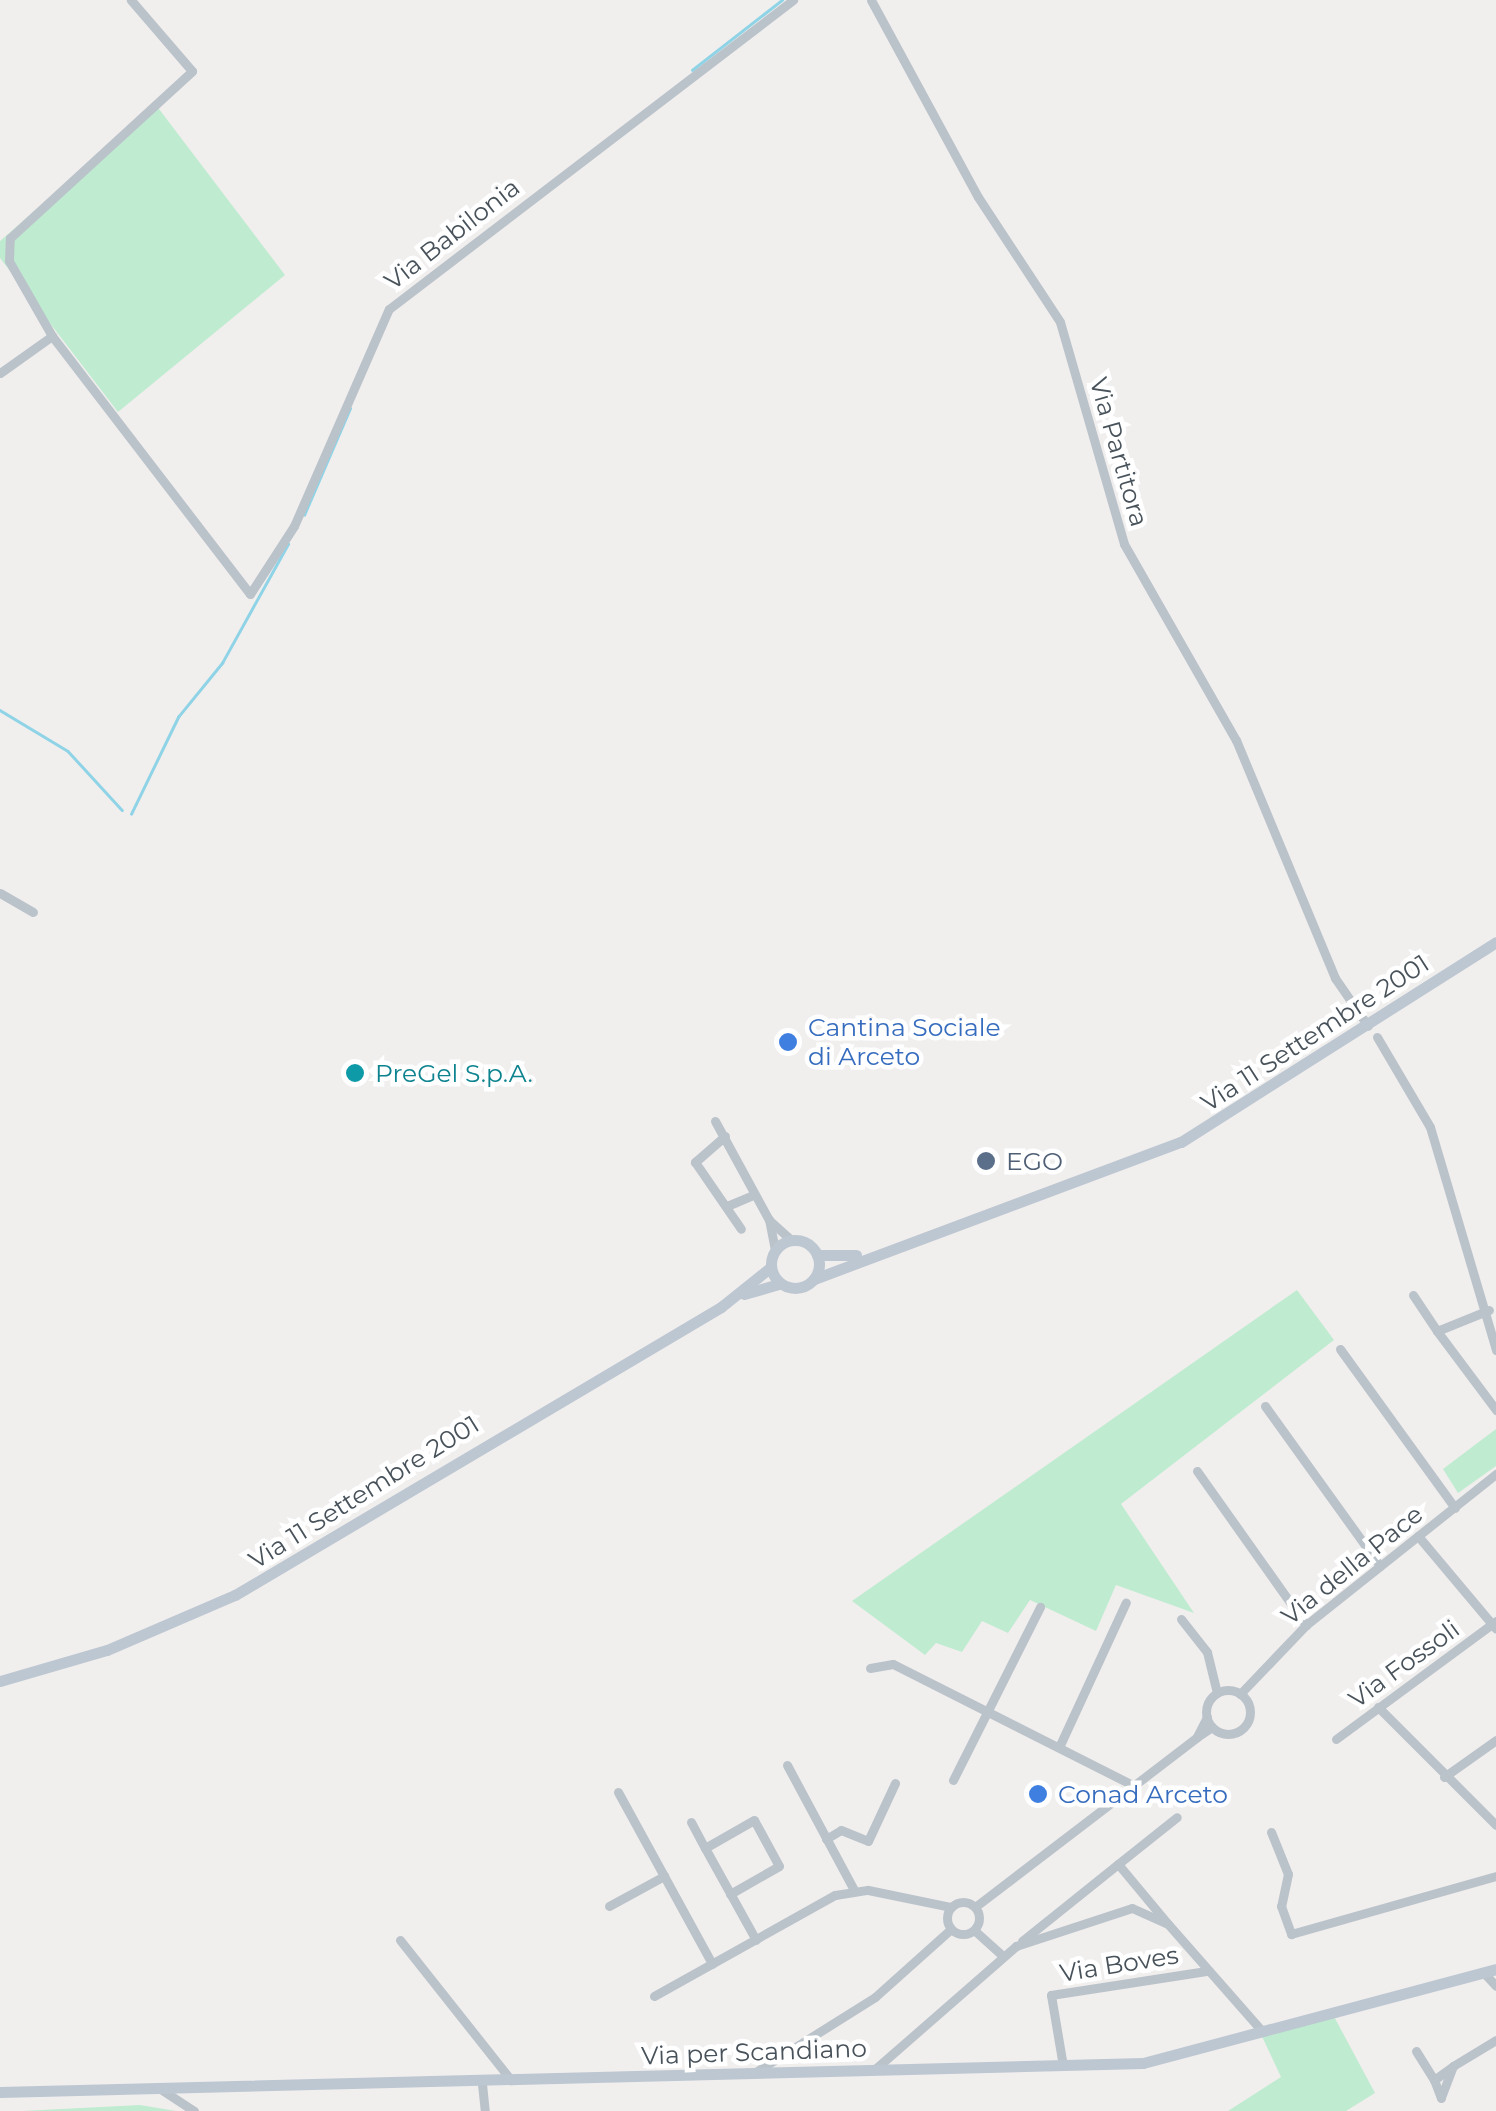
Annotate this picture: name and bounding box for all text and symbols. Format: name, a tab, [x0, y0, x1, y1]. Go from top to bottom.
street label: Via Babilonia	[379, 172, 525, 296]
street label: Via Partitora	[1083, 374, 1155, 530]
street label: Via 11 Settembre 2001	[1195, 948, 1435, 1118]
place label: Cantina Sociale di Arceto	[808, 1013, 1000, 1072]
marker: Cantina Sociale di Arceto	[777, 1031, 799, 1053]
place label: PreGel S.p.A.	[375, 1058, 533, 1088]
marker: PreGel S.p.A.	[344, 1062, 366, 1084]
place label: EGO	[1006, 1146, 1063, 1176]
marker: EGO	[975, 1150, 997, 1172]
street label: Via 11 Settembre 2001	[243, 1409, 485, 1575]
street label: Via della Pace	[1275, 1499, 1429, 1631]
street label: Via Fossoli	[1343, 1614, 1465, 1714]
place label: Conad Arceto	[1058, 1779, 1228, 1809]
marker: Conad Arceto	[1027, 1783, 1049, 1805]
street label: Via Boves	[1058, 1940, 1180, 1988]
street label: Via per Scandiano	[641, 2033, 867, 2071]

